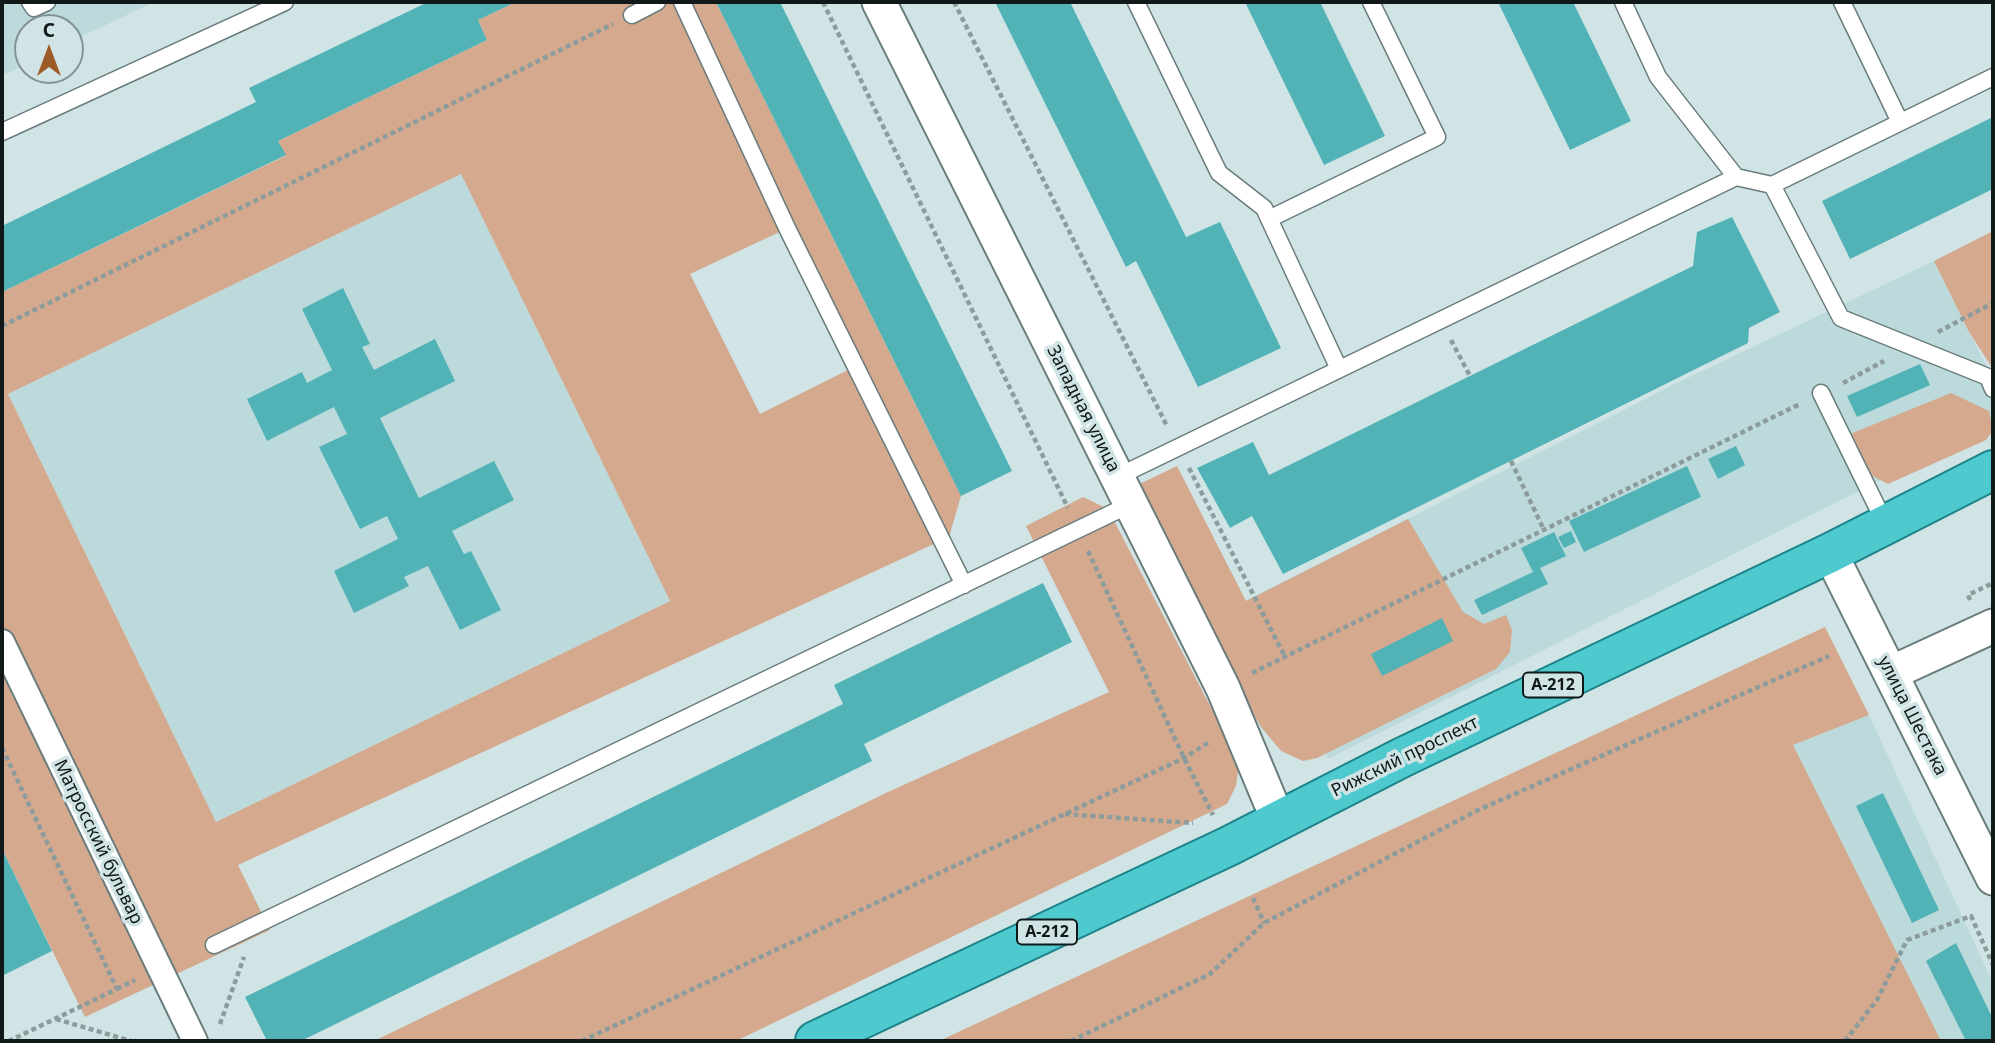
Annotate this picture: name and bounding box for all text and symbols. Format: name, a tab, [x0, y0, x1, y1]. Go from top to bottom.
north arrow	[14, 14, 84, 84]
text: С	[43, 17, 55, 43]
street label: Западная улица	[1042, 342, 1124, 476]
street label: улица Шестака	[1873, 653, 1951, 779]
road number: А-212	[1523, 672, 1583, 698]
street label: Рижский проспект	[1328, 712, 1482, 802]
street label: Матросский бульвар	[49, 756, 147, 928]
road number: А-212	[1017, 920, 1077, 944]

